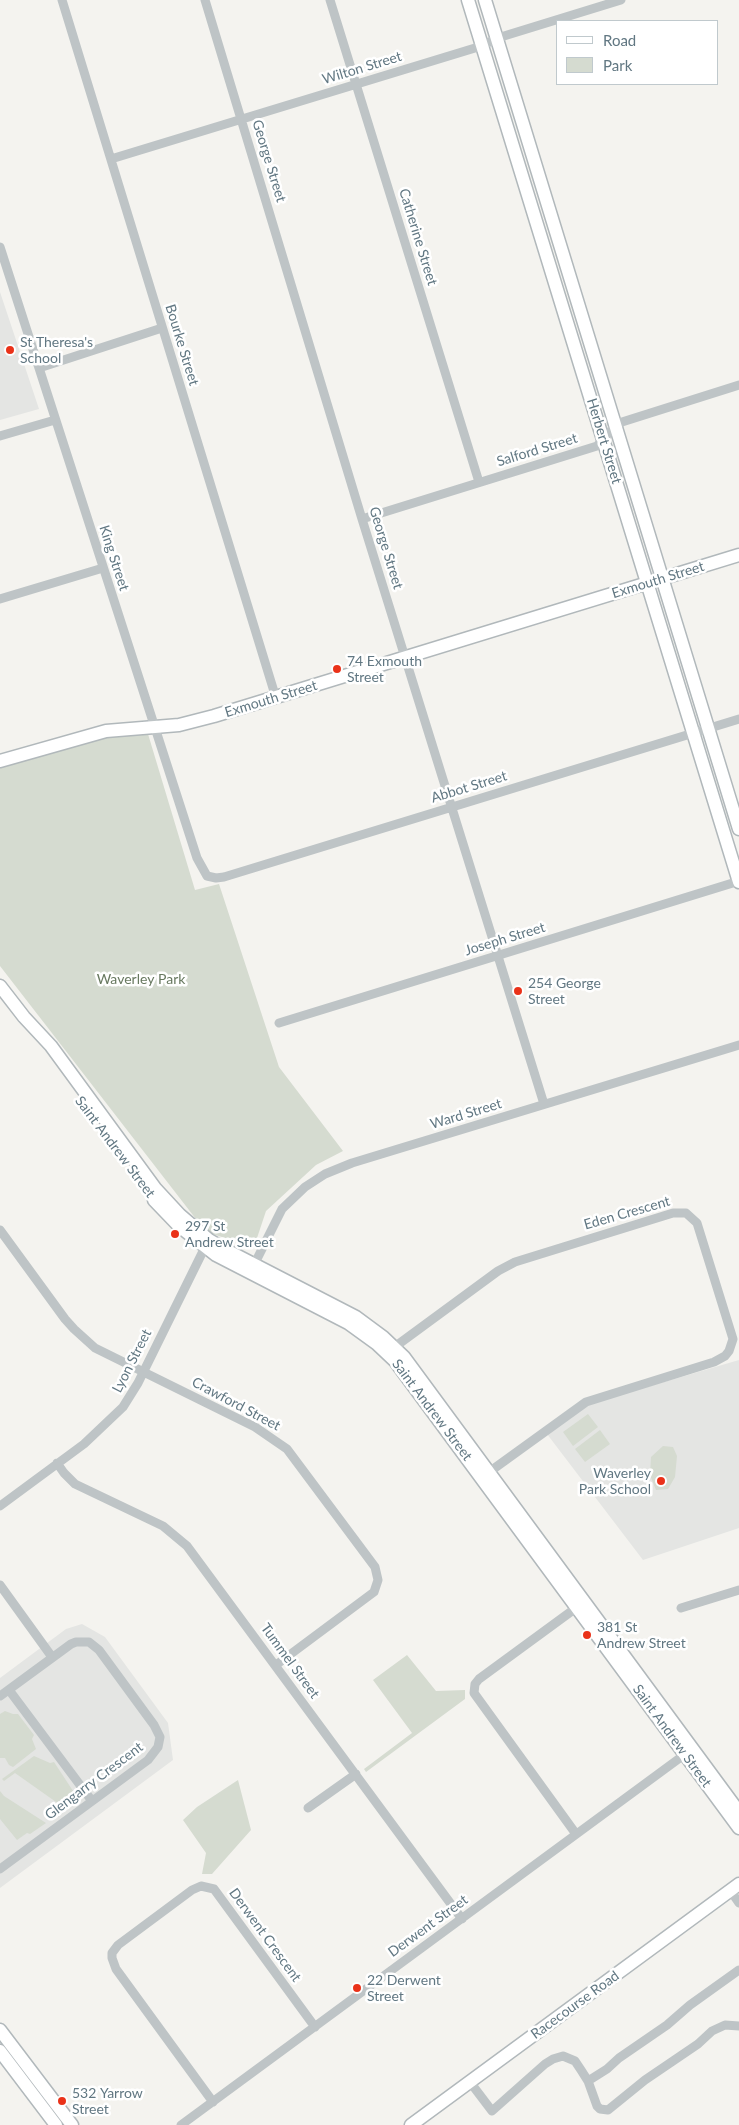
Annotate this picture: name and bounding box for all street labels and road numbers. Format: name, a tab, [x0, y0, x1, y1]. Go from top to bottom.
street label: Wilton Street	[320, 48, 404, 88]
street label: George Street	[248, 118, 290, 204]
street label: Catherine Street	[395, 186, 441, 288]
street label: Bourke Street	[162, 302, 202, 388]
street label: Herbert Street	[583, 396, 625, 486]
street label: Salford Street	[495, 430, 579, 470]
street label: George Street	[365, 505, 407, 591]
street label: King Street	[95, 523, 133, 593]
street label: Exmouth Street	[610, 558, 706, 602]
street label: Exmouth Street	[223, 677, 319, 721]
street label: Abbot Street	[429, 768, 509, 806]
street label: Joseph Street	[463, 919, 547, 959]
street label: Saint Andrew Street	[71, 1093, 159, 1201]
street label: Ward Street	[428, 1095, 504, 1133]
street label: Eden Crescent	[582, 1193, 672, 1233]
street label: Lyon Street	[109, 1326, 155, 1396]
street label: Saint Andrew Street	[388, 1356, 476, 1464]
street label: Crawford Street	[189, 1374, 283, 1434]
street label: Tummel Street	[257, 1620, 323, 1702]
street label: Saint Andrew Street	[629, 1681, 715, 1791]
street label: Glengarry Crescent	[42, 1739, 146, 1823]
street label: Derwent Crescent	[225, 1885, 305, 1985]
street label: Derwent Street	[385, 1891, 471, 1961]
street label: Racecourse Road	[528, 1967, 622, 2043]

